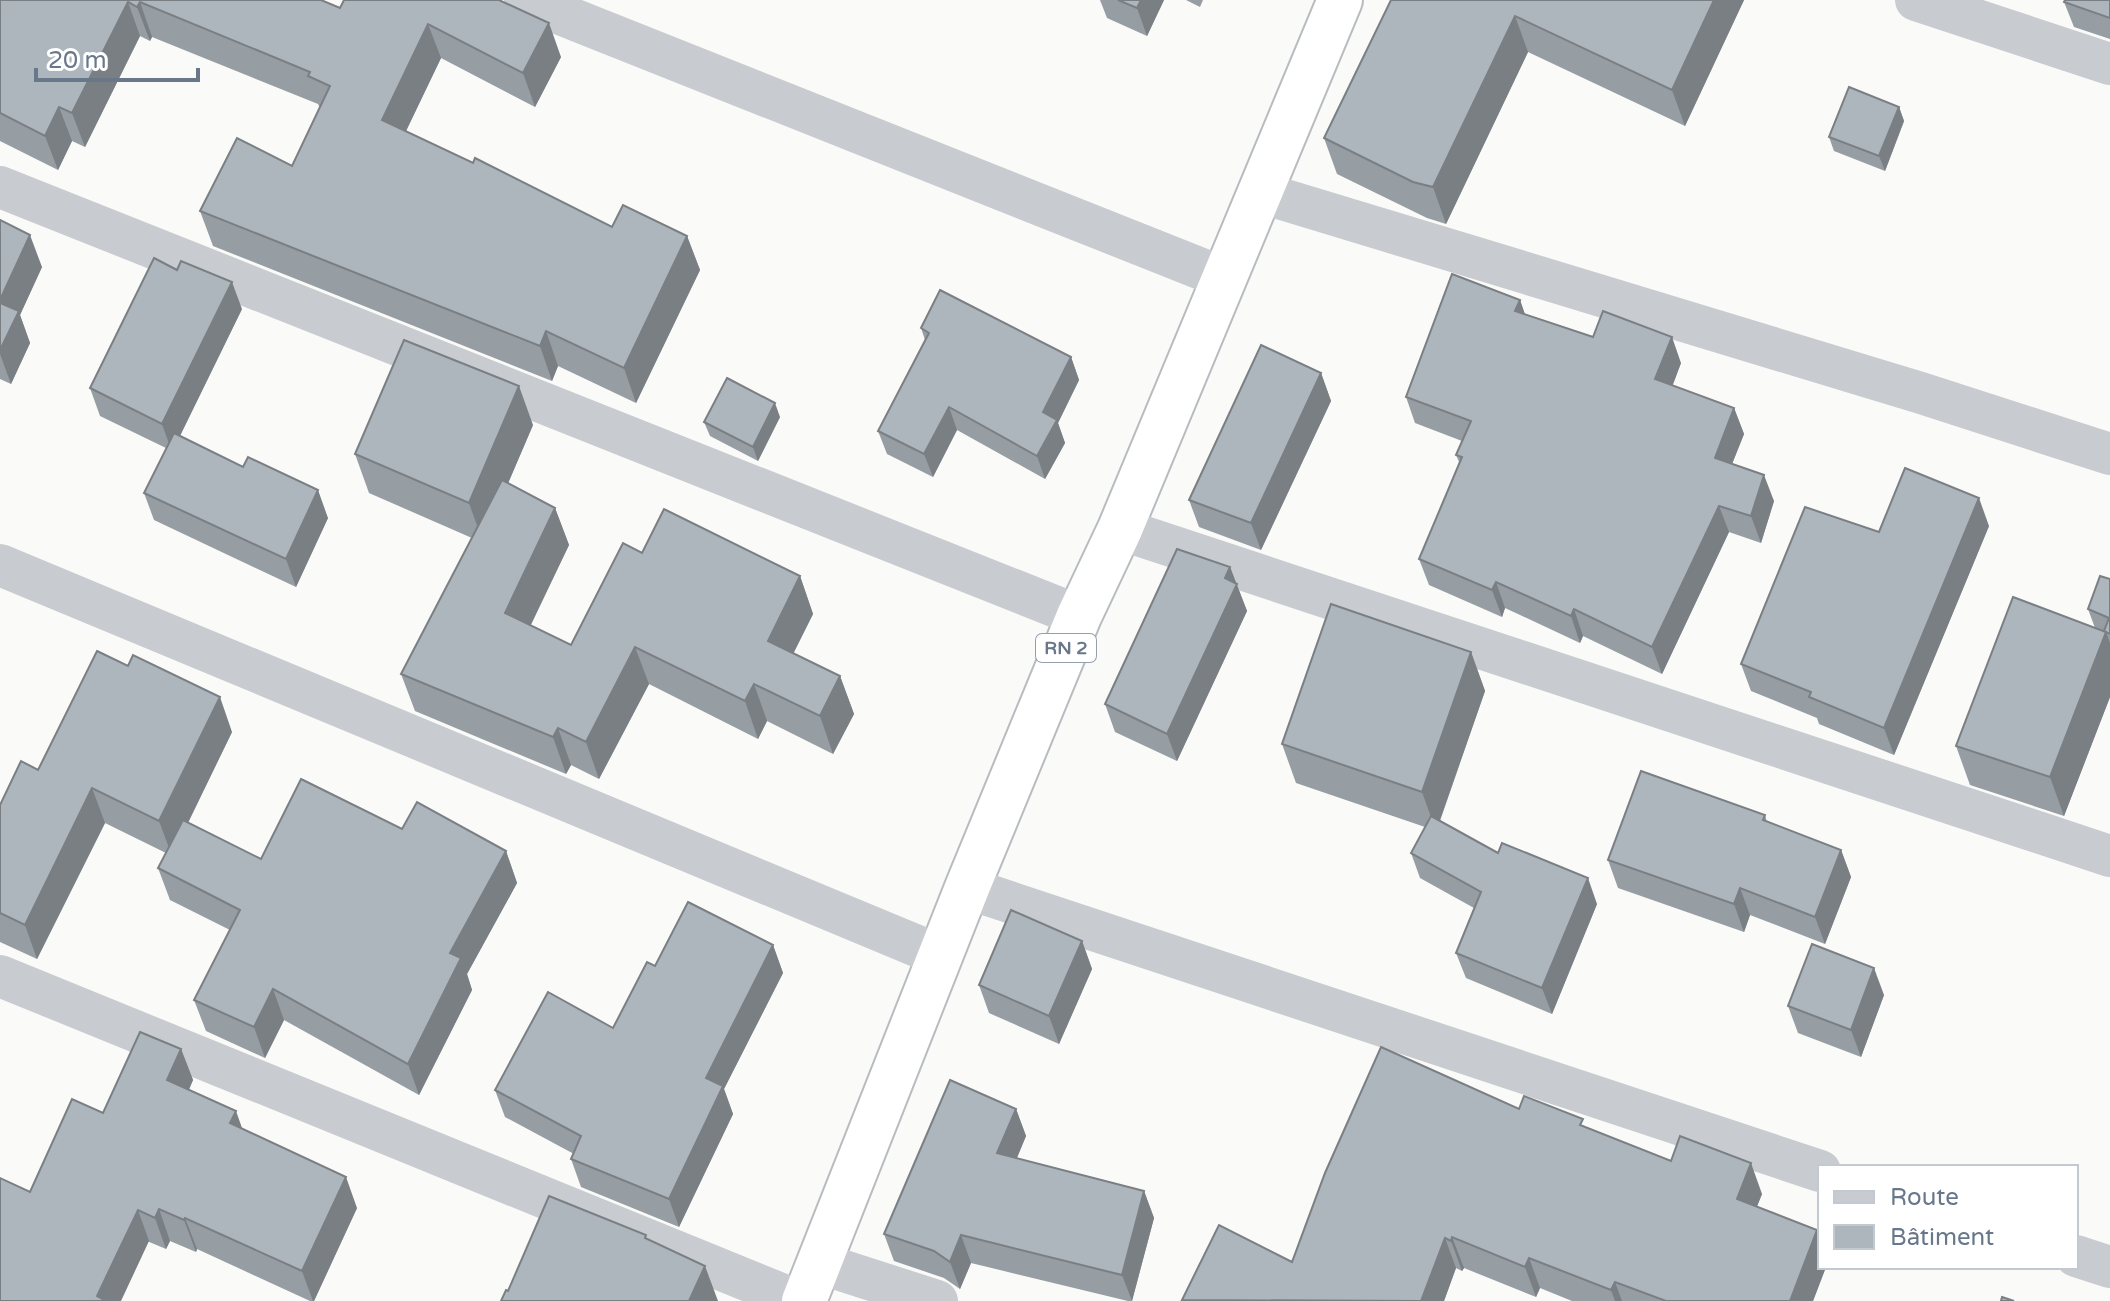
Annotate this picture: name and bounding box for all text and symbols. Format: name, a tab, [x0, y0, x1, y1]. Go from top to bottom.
scale bar	[36, 32, 198, 82]
text: 20 m	[48, 46, 106, 75]
road number: RN 2	[1036, 634, 1096, 662]
legend	[1818, 1165, 2078, 1269]
text: Route	[1890, 1183, 1959, 1212]
text: Bâtiment	[1890, 1223, 1994, 1252]

